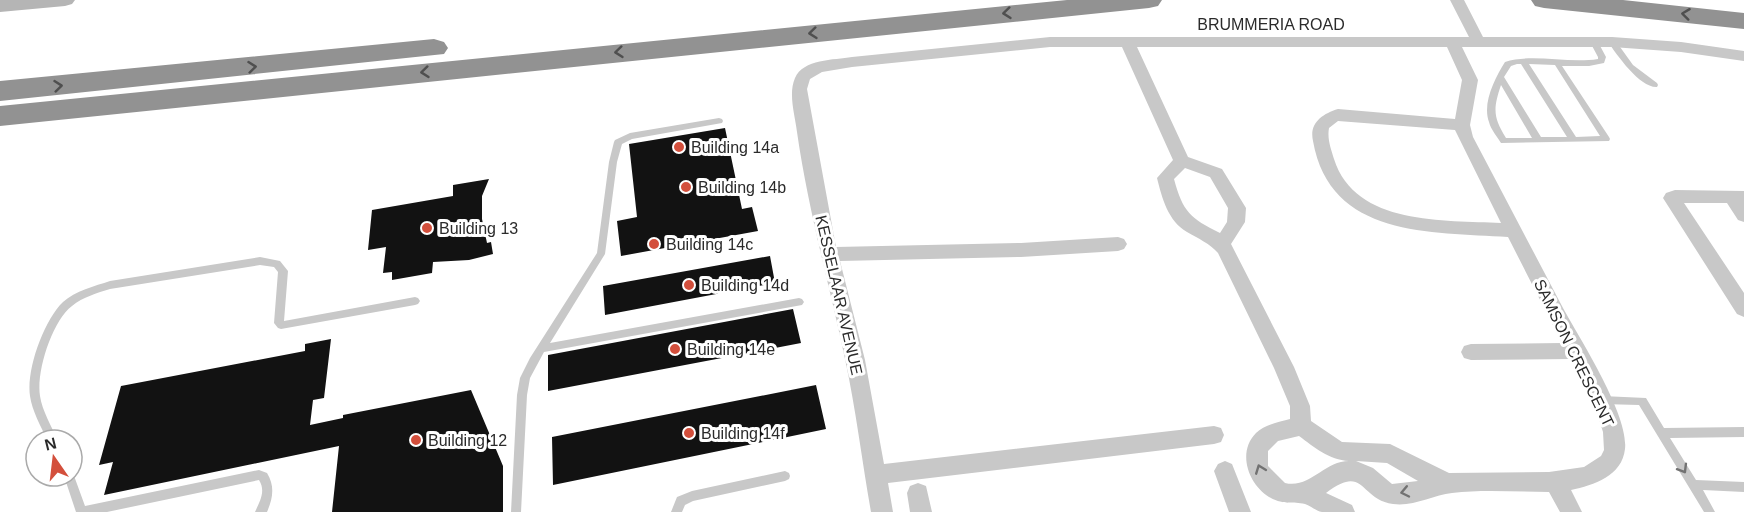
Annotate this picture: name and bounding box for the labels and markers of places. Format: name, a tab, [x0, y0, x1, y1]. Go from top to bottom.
place label: Building 14a	[691, 139, 779, 156]
marker: Building 14a	[672, 140, 686, 154]
place label: Building 14b	[698, 179, 786, 196]
marker: Building 14b	[679, 180, 693, 194]
place label: Building 13	[439, 220, 518, 237]
marker: Building 13	[420, 221, 434, 235]
place label: Building 14c	[666, 236, 753, 253]
marker: Building 14c	[647, 237, 661, 251]
place label: Building 14d	[701, 277, 789, 294]
marker: Building 14d	[682, 278, 696, 292]
place label: Building 14e	[687, 341, 775, 358]
marker: Building 14e	[668, 342, 682, 356]
place label: Building 14f	[701, 425, 785, 442]
marker: Building 14f	[682, 426, 696, 440]
place label: Building 12	[428, 432, 507, 449]
marker: Building 12	[409, 433, 423, 447]

